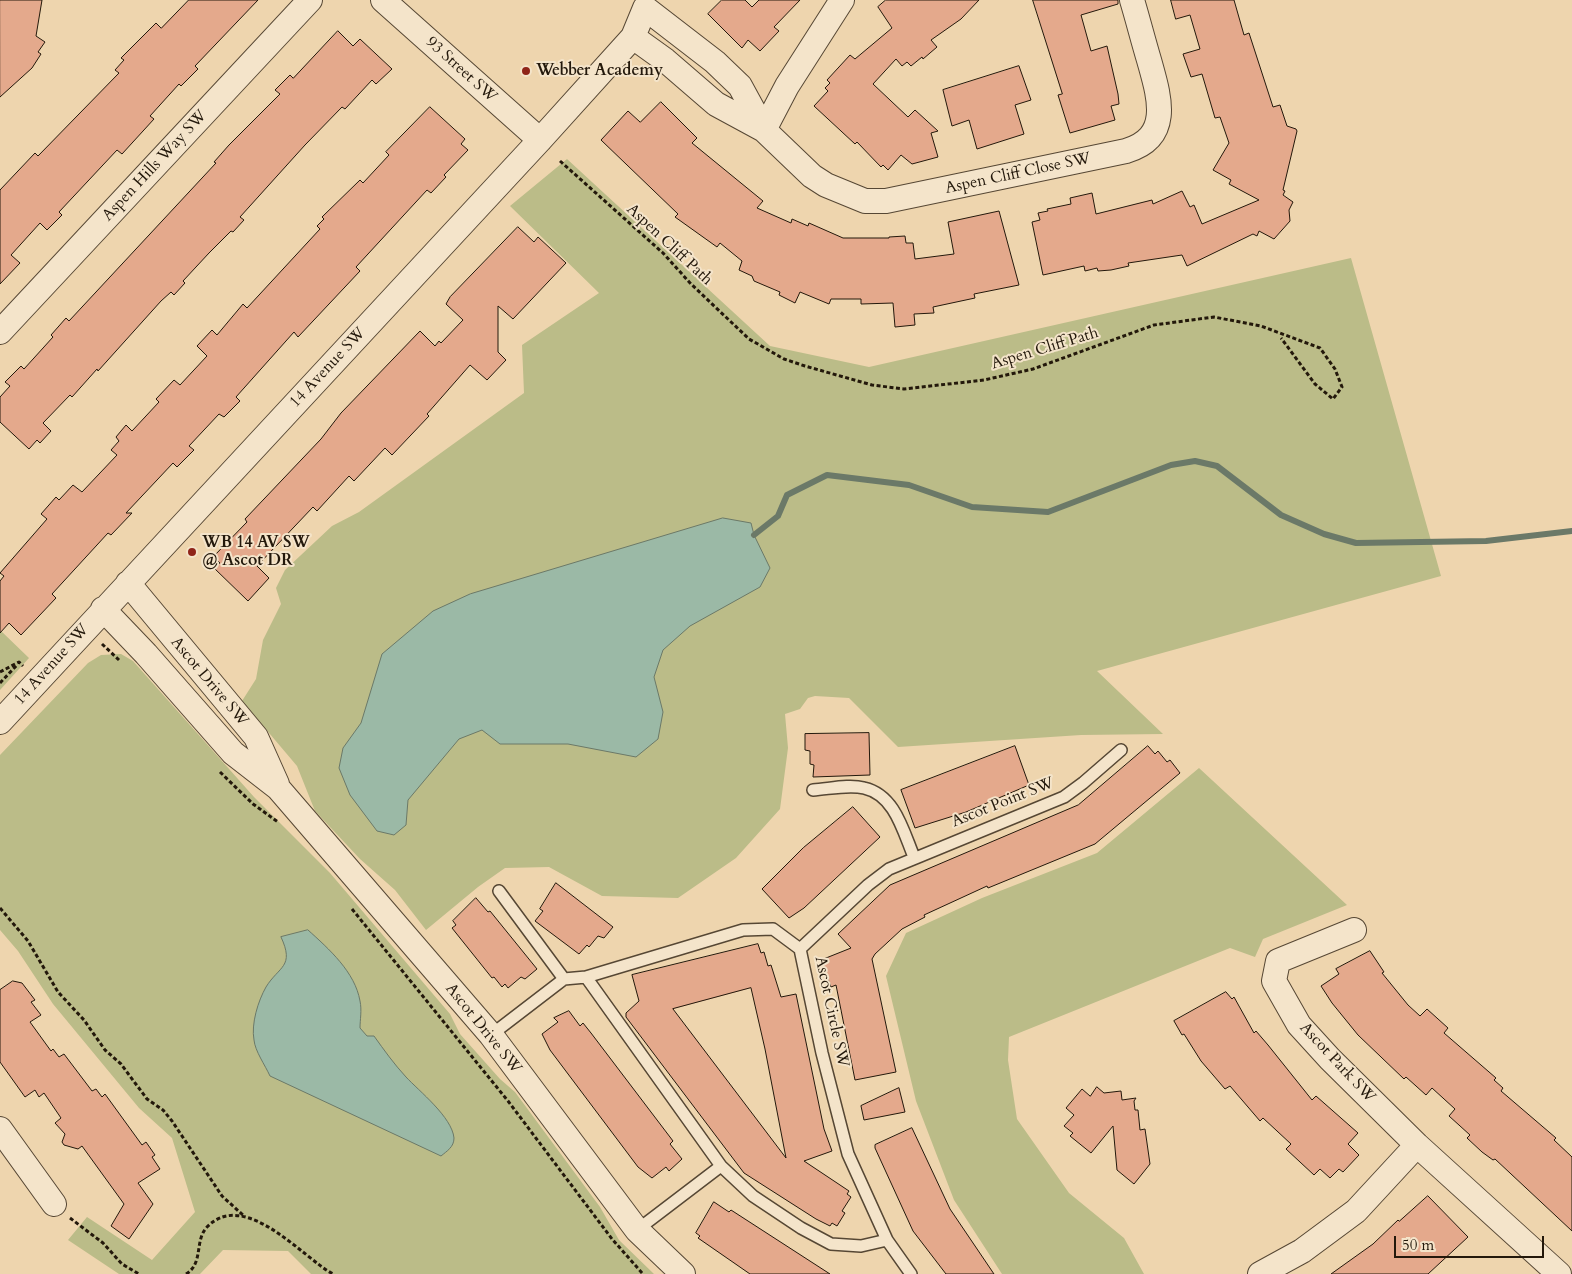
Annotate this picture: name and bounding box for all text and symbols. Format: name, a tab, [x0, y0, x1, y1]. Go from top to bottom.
street label: 93 Street SW	[421, 33, 501, 107]
place label: Webber Academy	[536, 61, 663, 81]
marker: Webber Academy	[520, 65, 532, 77]
street label: Aspen Hills Way SW	[99, 107, 211, 225]
street label: Aspen Cliff Close SW	[944, 149, 1092, 199]
street label: Aspen Cliff Path	[622, 200, 716, 290]
street label: 14 Avenue SW	[286, 324, 370, 412]
street label: Aspen Cliff Path	[989, 324, 1101, 374]
place label: WB 14 AV SW @ Ascot DR	[202, 533, 310, 571]
marker: WB 14 AV SW @ Ascot DR	[186, 546, 198, 558]
street label: 14 Avenue SW	[11, 620, 93, 710]
street label: Ascot Drive SW	[166, 633, 252, 731]
street label: Ascot Point SW	[949, 774, 1057, 832]
street label: Ascot Circle SW	[810, 955, 852, 1069]
street label: Ascot Drive SW	[441, 980, 525, 1078]
street label: Ascot Park SW	[1295, 1019, 1379, 1107]
scale bar	[1397, 1226, 1547, 1258]
text: 50 m	[1402, 1235, 1434, 1255]

